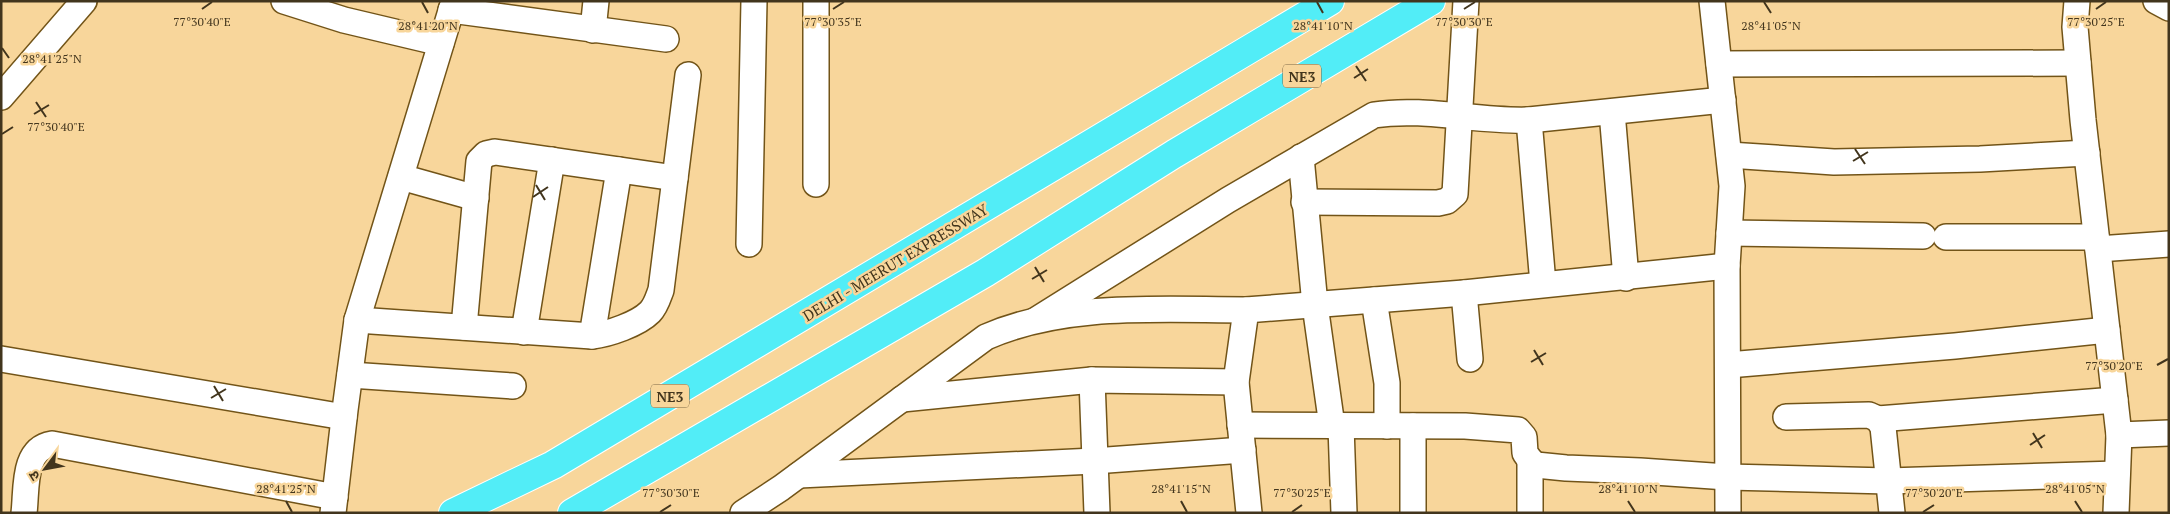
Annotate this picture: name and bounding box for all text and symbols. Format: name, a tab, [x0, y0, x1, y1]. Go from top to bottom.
text: 77°30'40"E	[173, 14, 231, 29]
text: 77°30'35"E	[804, 14, 862, 29]
text: 77°30'30"E	[1435, 14, 1493, 29]
text: 77°30'25"E	[2067, 14, 2125, 29]
text: 28°41'20"N	[398, 18, 458, 33]
text: 28°41'10"N	[1293, 18, 1353, 33]
text: 28°41'05"N	[1741, 18, 1801, 33]
text: 28°41'25"N	[22, 51, 82, 66]
road number: NE3	[1283, 64, 1321, 88]
text: 77°30'40"E	[27, 119, 85, 134]
street label: DELHI - MEERUT EXPRESSWAY	[799, 199, 992, 325]
text: 77°30'20"E	[2085, 358, 2143, 373]
road number: NE3	[651, 384, 689, 408]
north arrow	[20, 444, 70, 494]
text: उ	[23, 467, 44, 485]
text: 28°41'25"N	[256, 481, 316, 496]
text: 28°41'15"N	[1151, 481, 1211, 496]
text: 28°41'10"N	[1598, 481, 1658, 496]
text: 28°41'05"N	[2045, 481, 2105, 496]
text: 77°30'30"E	[642, 485, 700, 500]
text: 77°30'25"E	[1273, 485, 1331, 500]
text: 77°30'20"E	[1905, 485, 1963, 500]

